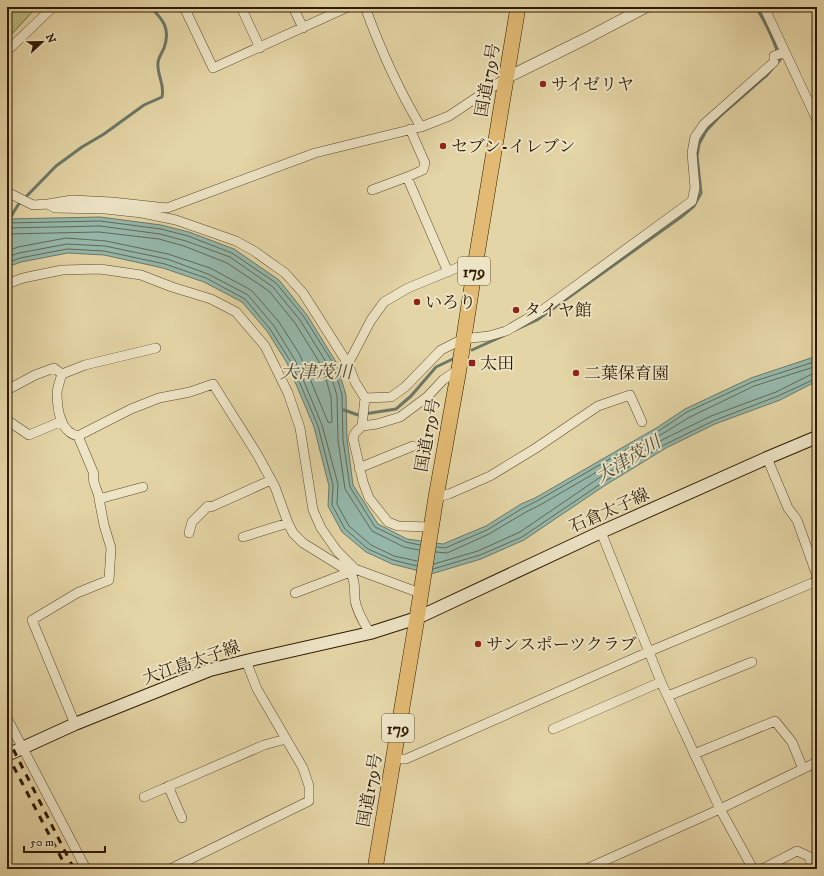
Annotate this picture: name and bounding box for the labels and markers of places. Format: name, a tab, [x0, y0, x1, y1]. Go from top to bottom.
place label: サイゼリヤ	[551, 74, 634, 96]
marker: サイゼリヤ	[538, 79, 548, 89]
place label: セブン-イレブン	[451, 136, 576, 158]
marker: セブン-イレブン	[438, 141, 448, 151]
place label: いろり	[425, 292, 476, 314]
marker: いろり	[412, 297, 422, 307]
place label: タイヤ館	[524, 300, 592, 322]
marker: タイヤ館	[511, 305, 521, 315]
place label: 太田	[480, 353, 514, 375]
marker: 太田	[467, 358, 477, 368]
place label: 二葉保育園	[584, 363, 669, 385]
marker: 二葉保育園	[571, 368, 581, 378]
place label: サンスポーツクラブ	[486, 634, 637, 656]
marker: サンスポーツクラブ	[473, 639, 483, 649]

